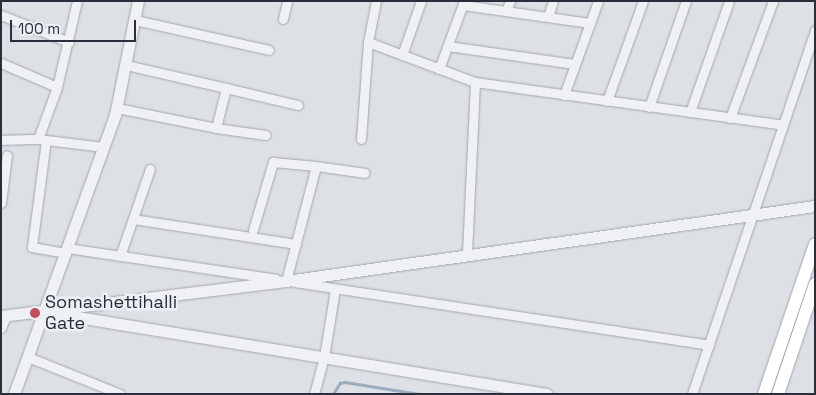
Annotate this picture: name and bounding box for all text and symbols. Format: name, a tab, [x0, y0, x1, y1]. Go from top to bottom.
scale bar	[12, 10, 139, 42]
text: 100 m	[18, 19, 60, 38]
place label: Somashettihalli Gate	[45, 292, 177, 334]
marker: Somashettihalli Gate	[29, 307, 41, 319]

